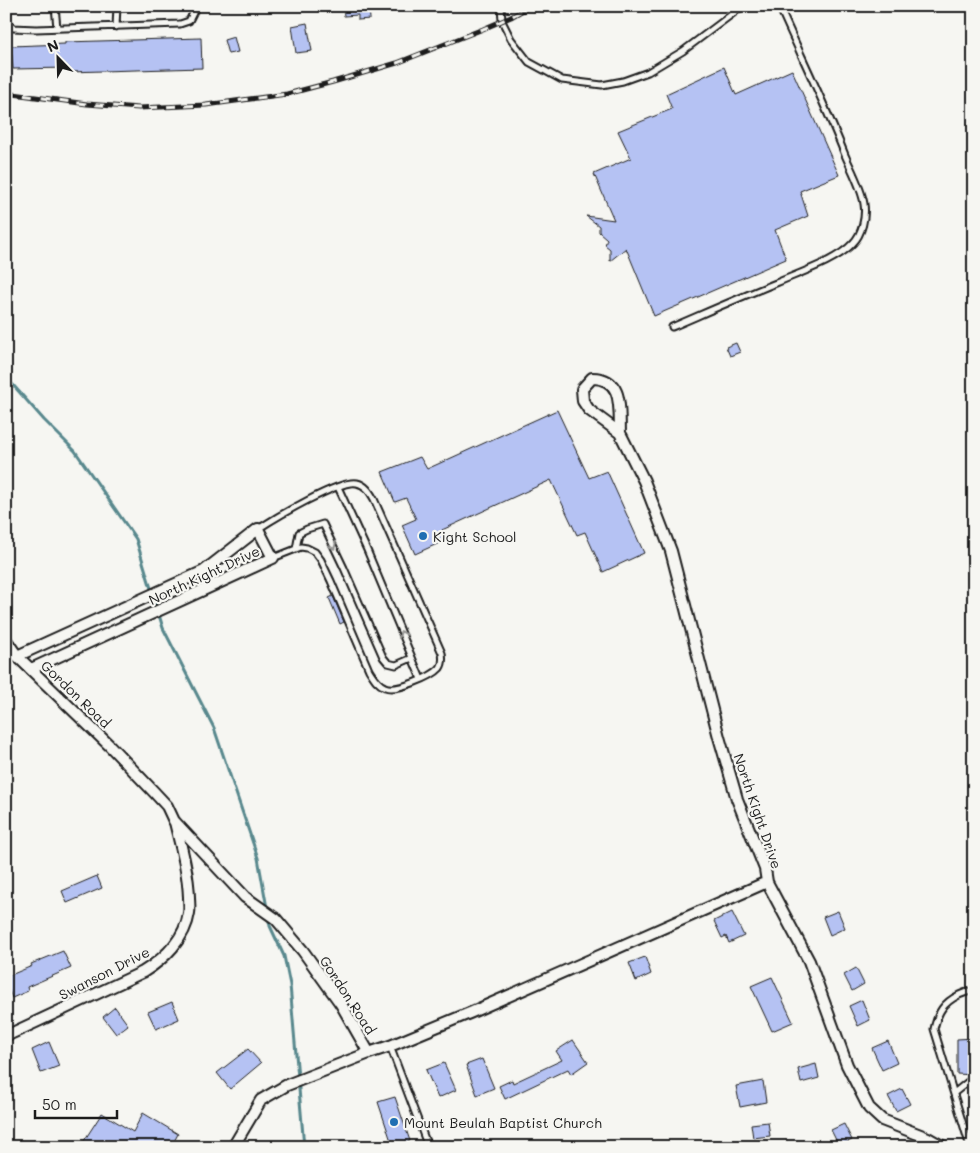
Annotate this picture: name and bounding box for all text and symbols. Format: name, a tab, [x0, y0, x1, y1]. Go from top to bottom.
north arrow	[32, 32, 82, 82]
text: N	[44, 35, 61, 56]
place label: Kight School	[433, 527, 517, 546]
marker: Kight School	[417, 530, 429, 542]
street label: North Kight Drive	[145, 541, 263, 609]
one-way arrow	[327, 541, 338, 550]
one-way arrow	[398, 630, 409, 639]
street label: Gordon Road	[37, 656, 115, 732]
street label: North Kight Drive	[729, 751, 787, 871]
street label: Swanson Drive	[55, 942, 153, 1004]
street label: Gordon Road	[316, 952, 381, 1038]
scale bar	[35, 1088, 118, 1120]
text: 50 m	[42, 1094, 77, 1114]
place label: Mount Beulah Baptist Church	[404, 1113, 602, 1132]
marker: Mount Beulah Baptist Church	[388, 1116, 400, 1128]

